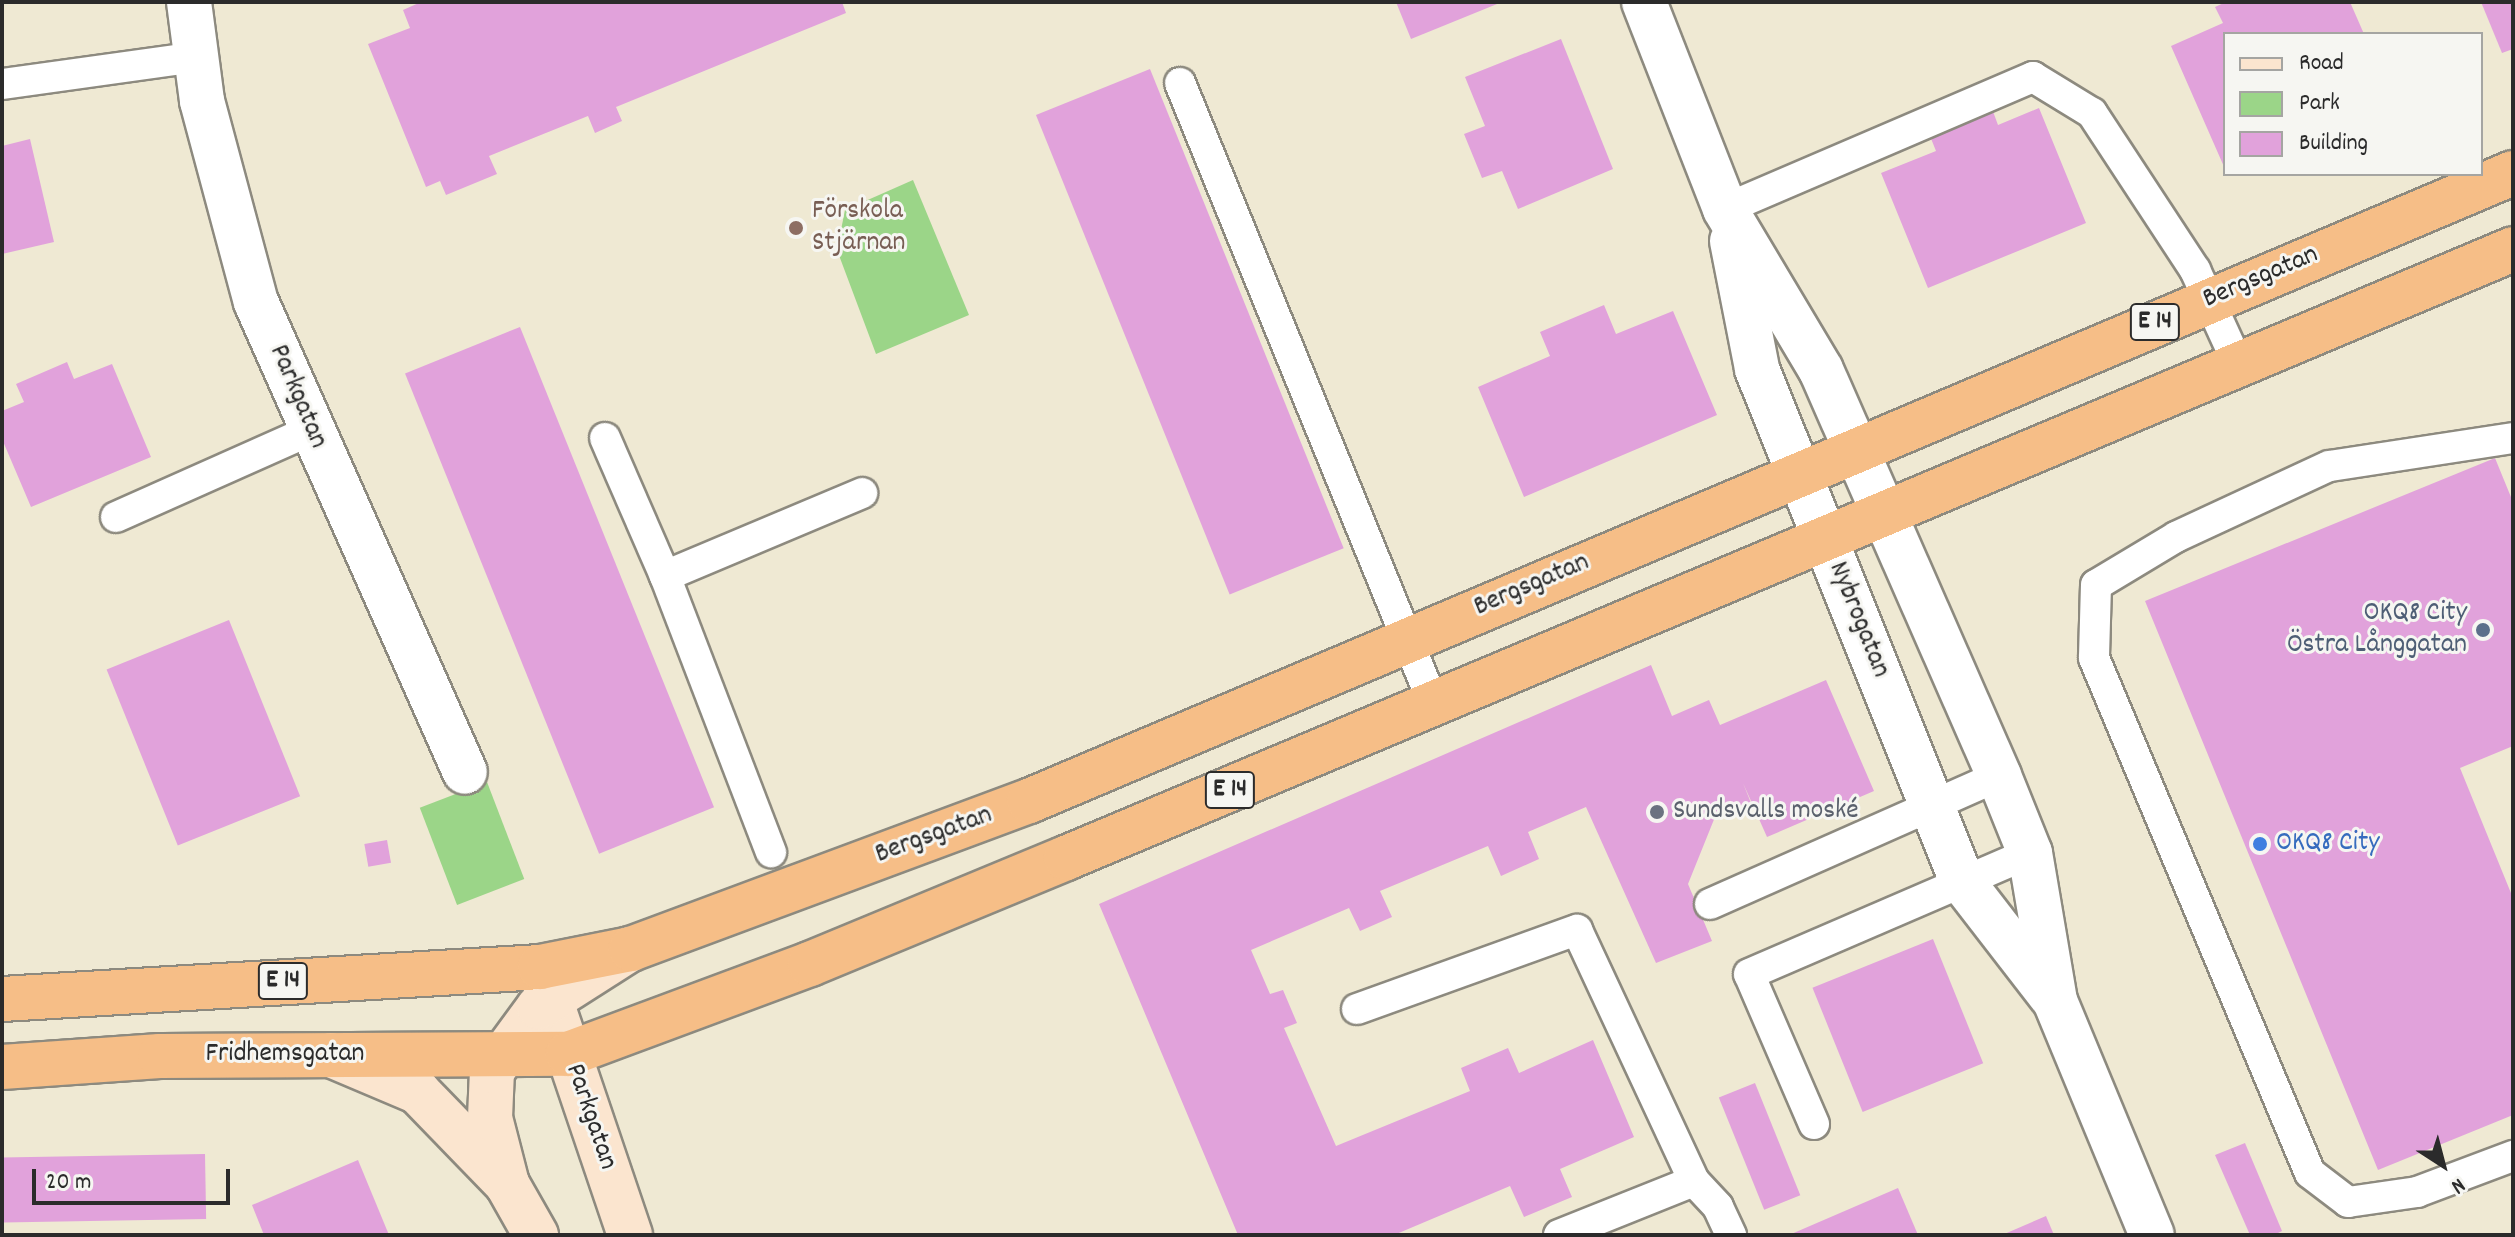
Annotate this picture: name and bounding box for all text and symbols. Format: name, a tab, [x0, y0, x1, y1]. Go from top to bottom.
legend	[2223, 32, 2483, 176]
text: Road	[2299, 47, 2344, 81]
text: Park	[2299, 87, 2340, 121]
text: Building	[2299, 127, 2368, 161]
place label: Förskola Stjärnan	[812, 195, 905, 261]
marker: Förskola Stjärnan	[787, 219, 805, 237]
street label: Bergsgatan	[2198, 239, 2324, 317]
road number: E 14	[2129, 300, 2181, 344]
street label: Parkgatan	[260, 340, 334, 454]
street label: Bergsgatan	[1469, 547, 1595, 625]
street label: Nybrogatan	[1820, 557, 1896, 683]
place label: OKQ8 City Östra Långgatan	[2287, 597, 2467, 663]
marker: OKQ8 City Östra Långgatan	[2474, 621, 2492, 639]
road number: E 14	[1204, 768, 1256, 812]
place label: Sundsvalls moské	[1673, 795, 1859, 829]
street label: Bergsgatan	[871, 799, 997, 873]
marker: Sundsvalls moské	[1648, 803, 1666, 821]
place label: OKQ8 City	[2276, 827, 2380, 861]
marker: OKQ8 City	[2251, 835, 2269, 853]
road number: E 14	[257, 959, 309, 1003]
street label: Fridhemsgatan	[205, 1038, 365, 1072]
street label: Parkgatan	[556, 1060, 624, 1174]
north arrow	[2403, 1125, 2483, 1205]
scale bar	[36, 1153, 234, 1203]
text: 20 m	[46, 1166, 92, 1200]
text: N	[2444, 1169, 2471, 1201]

